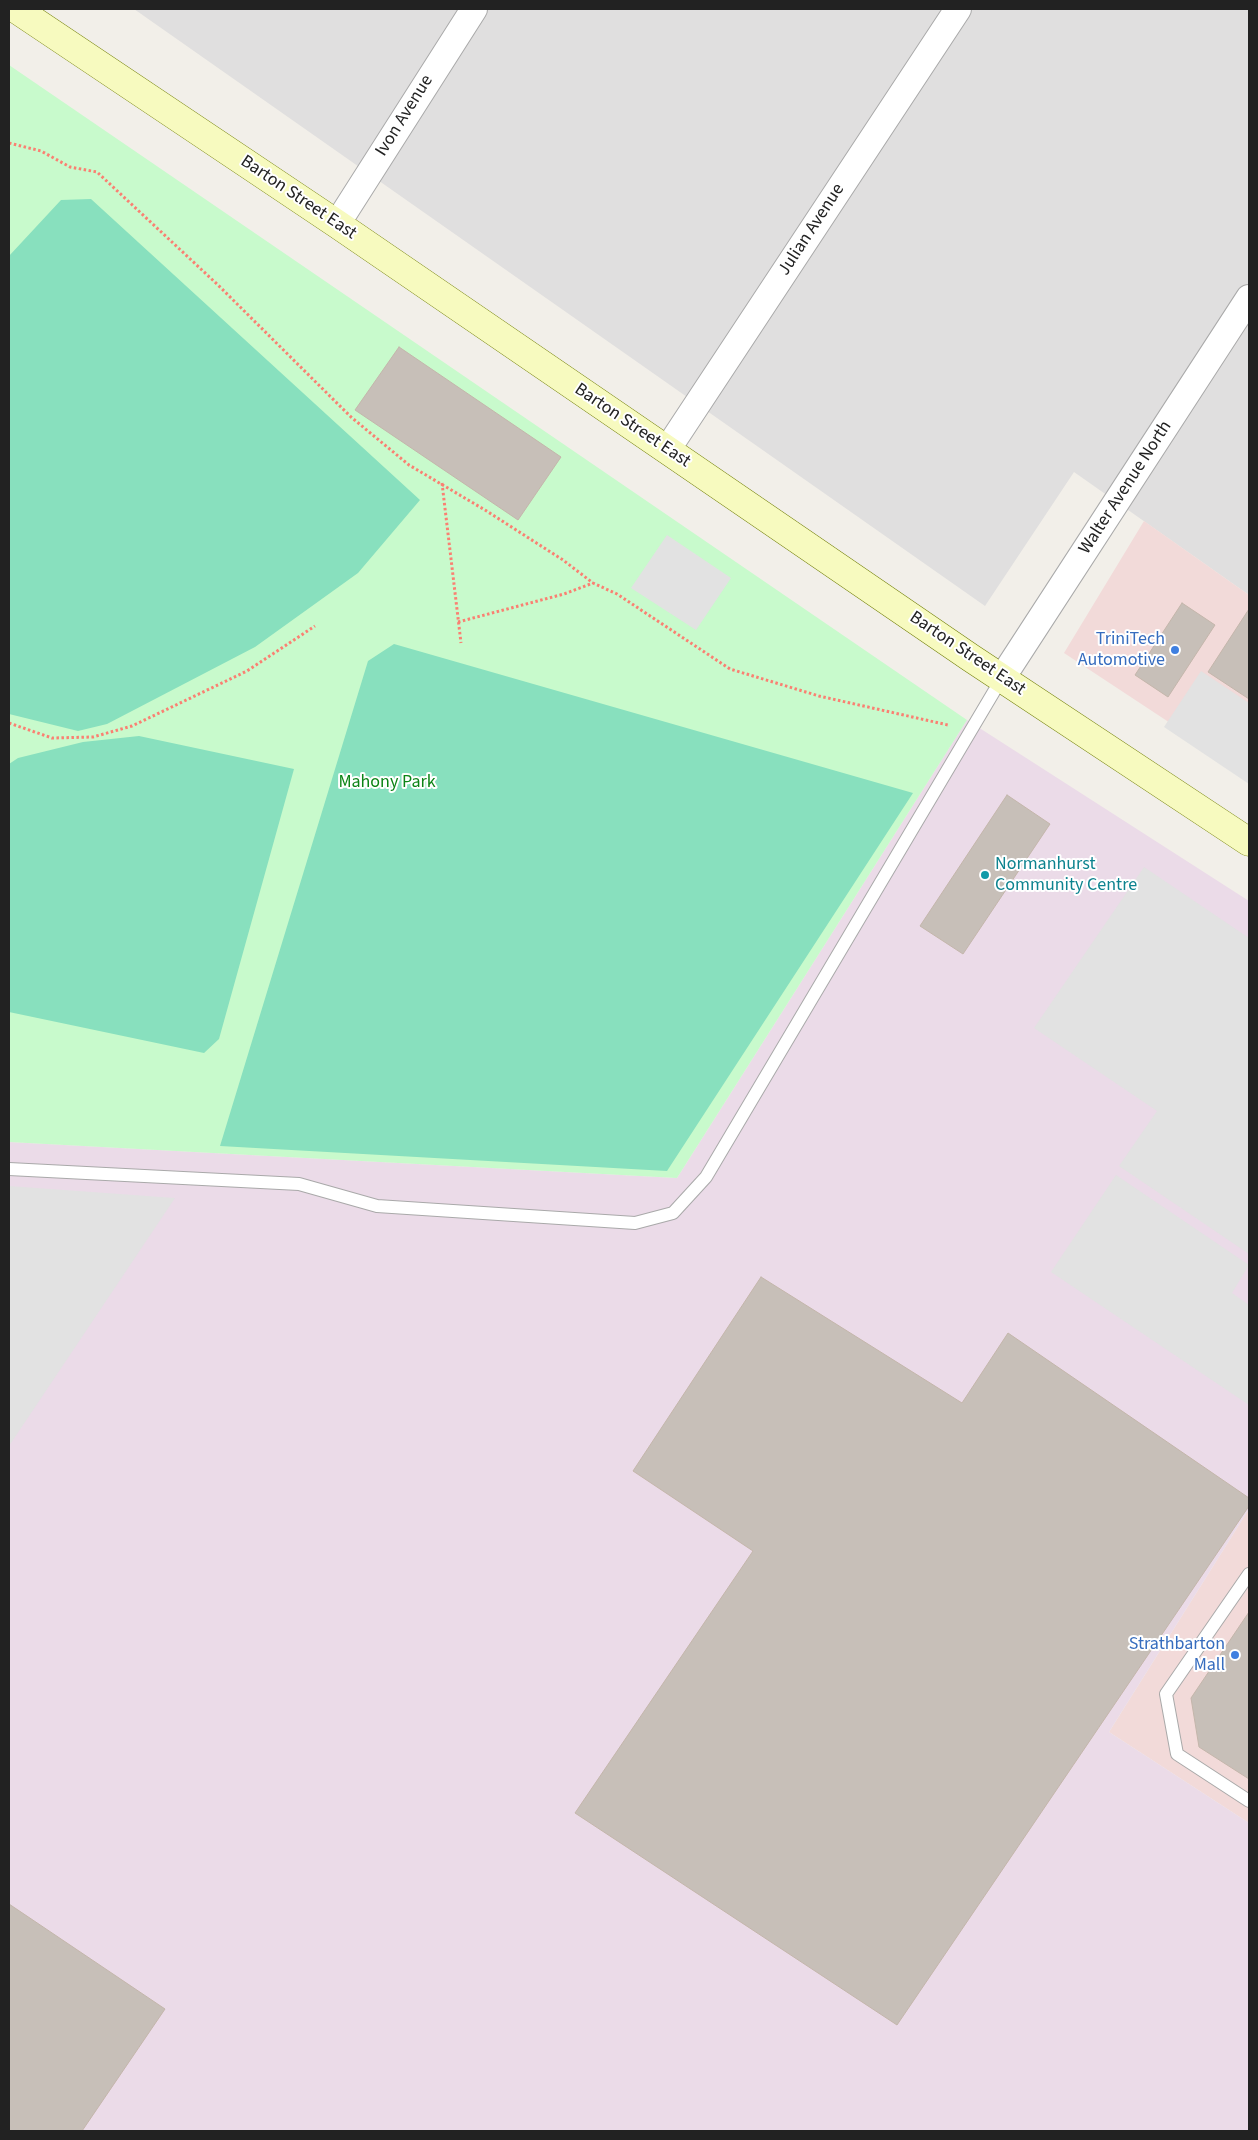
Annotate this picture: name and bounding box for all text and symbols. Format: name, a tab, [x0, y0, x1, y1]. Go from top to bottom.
street label: Ivon Avenue	[372, 71, 438, 161]
street label: Barton Street East	[236, 151, 360, 245]
street label: Julian Avenue	[774, 180, 850, 280]
street label: Barton Street East	[570, 379, 694, 473]
street label: Walter Avenue North	[1075, 417, 1177, 559]
street label: Barton Street East	[905, 607, 1029, 701]
place label: TriniTech Automotive	[1078, 629, 1165, 672]
marker: TriniTech Automotive	[1169, 644, 1181, 656]
park label: Mahony Park	[338, 772, 436, 794]
place label: Normanhurst Community Centre	[995, 854, 1137, 896]
marker: Normanhurst Community Centre	[979, 869, 991, 881]
place label: Strathbarton Mall	[1129, 1634, 1225, 1676]
marker: Strathbarton Mall	[1229, 1649, 1241, 1661]

